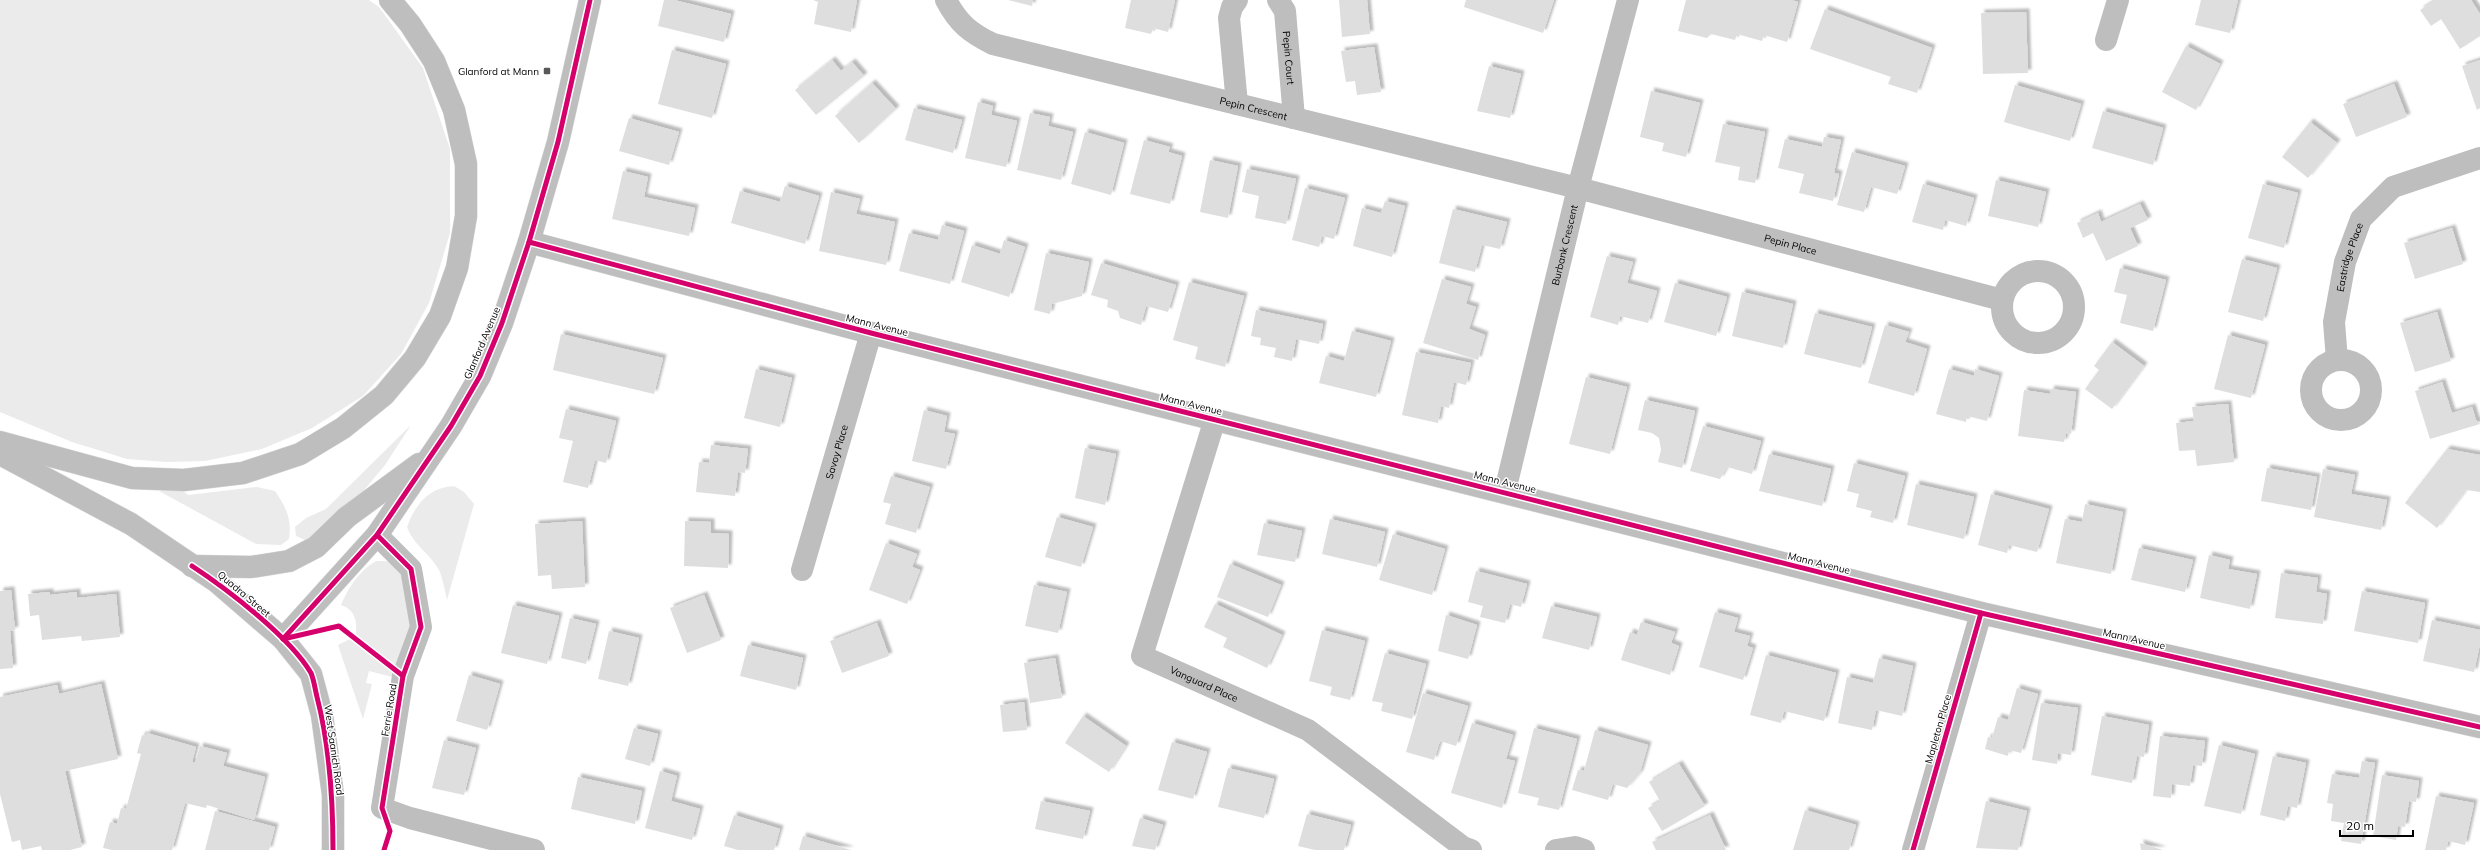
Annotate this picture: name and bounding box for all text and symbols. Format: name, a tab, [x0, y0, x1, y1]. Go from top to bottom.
street label: Pepin Court	[1280, 30, 1298, 86]
place label: Glanford at Mann	[458, 65, 539, 78]
marker: Glanford at Mann	[542, 66, 552, 76]
street label: Pepin Crescent	[1218, 94, 1289, 123]
street label: Burbank Crescent	[1548, 203, 1580, 287]
street label: Eastridge Place	[2333, 221, 2366, 293]
street label: Pepin Place	[1763, 231, 1818, 257]
street label: Glanford Avenue	[461, 305, 503, 381]
street label: Mann Avenue	[844, 311, 910, 339]
street label: Mann Avenue	[1158, 390, 1224, 418]
street label: Savoy Place	[822, 423, 850, 481]
street label: Mann Avenue	[1472, 468, 1538, 496]
street label: Mann Avenue	[1786, 549, 1852, 577]
street label: Quadra Street	[215, 568, 274, 620]
street label: Mann Avenue	[2101, 625, 2167, 653]
street label: Vanguard Place	[1168, 663, 1240, 705]
street label: Ferrie Road	[378, 683, 400, 737]
street label: Mapleton Place	[1922, 693, 1954, 765]
street label: West Saanich Road	[321, 704, 347, 796]
scale bar	[2340, 812, 2413, 838]
text: 20 m	[2346, 818, 2374, 833]

